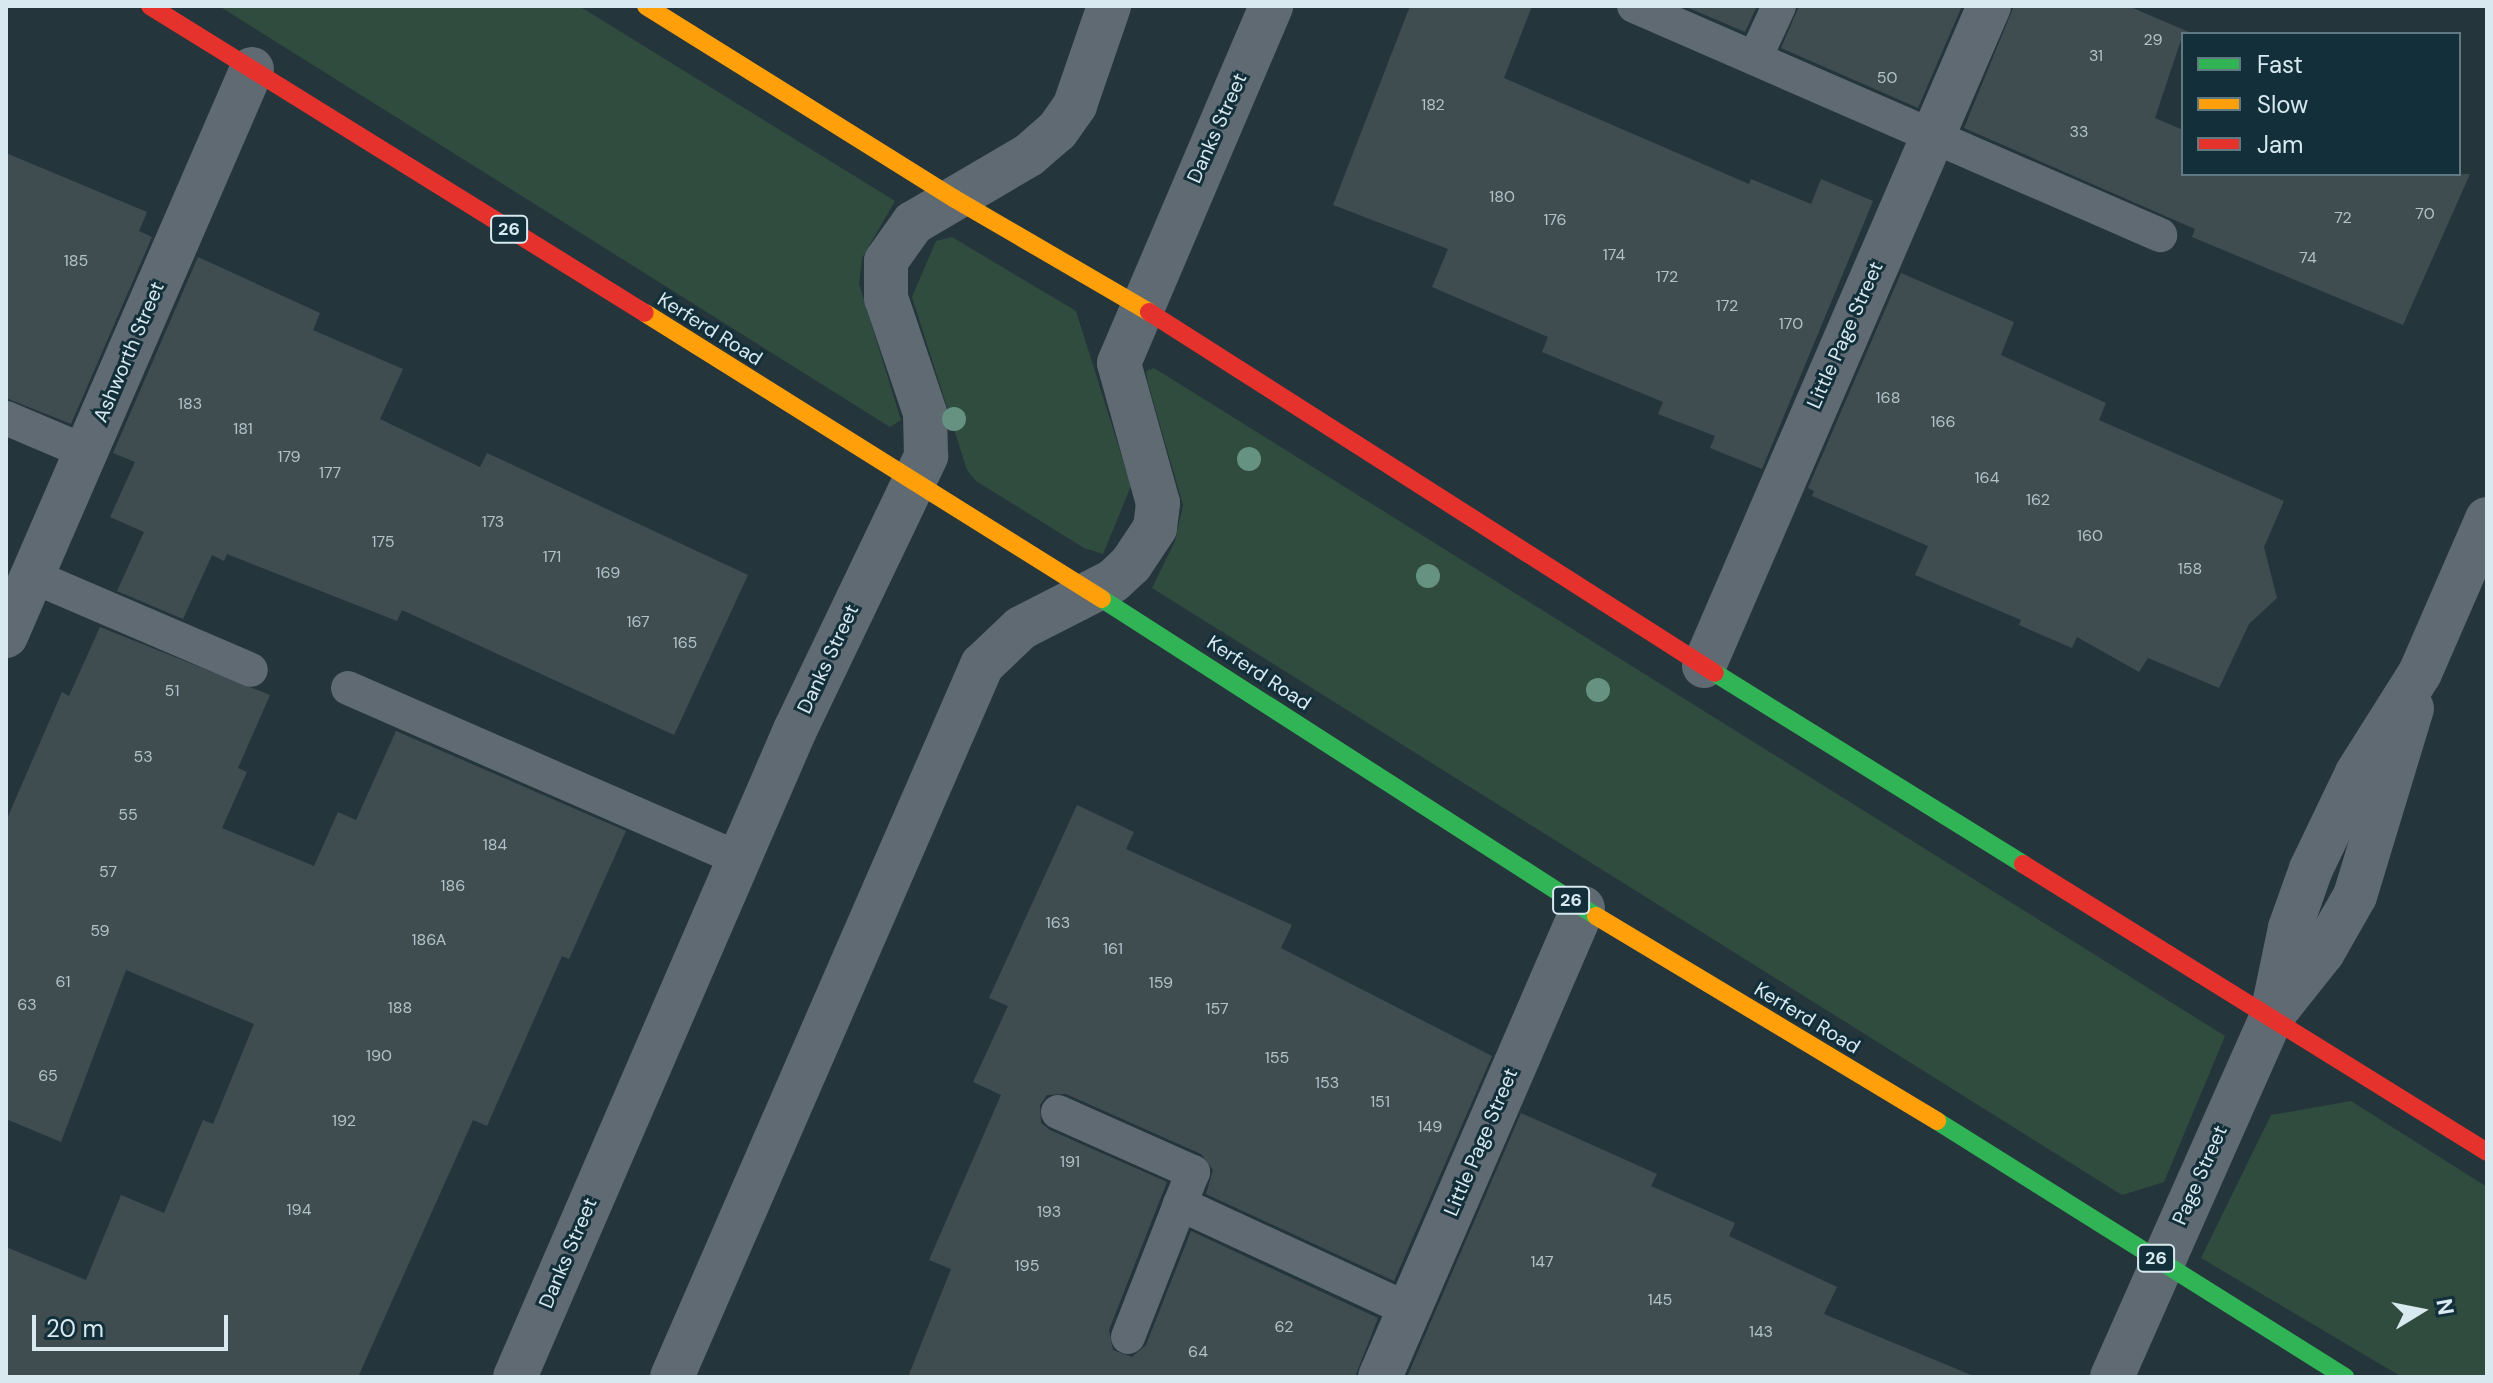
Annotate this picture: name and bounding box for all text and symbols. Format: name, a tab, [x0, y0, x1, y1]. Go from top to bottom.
house number: 29	[2143, 30, 2163, 50]
legend	[2181, 32, 2461, 176]
house number: 31	[2089, 46, 2103, 66]
text: Fast	[2257, 49, 2303, 80]
house number: 50	[1877, 68, 1897, 88]
street label: Danks Street	[1182, 69, 1252, 187]
text: Slow	[2257, 89, 2308, 120]
house number: 182	[1421, 95, 1445, 115]
house number: 33	[2070, 122, 2088, 142]
text: Jam	[2257, 129, 2303, 160]
house number: 180	[1489, 187, 1515, 207]
house number: 70	[2415, 204, 2435, 224]
house number: 72	[2334, 208, 2352, 228]
house number: 176	[1543, 210, 1567, 230]
road number: 26	[489, 215, 529, 243]
house number: 174	[1603, 245, 1625, 265]
house number: 74	[2299, 248, 2317, 268]
house number: 185	[64, 251, 88, 271]
street label: Little Page Street	[1802, 258, 1888, 412]
house number: 172	[1656, 267, 1678, 287]
street label: Ashworth Street	[89, 278, 169, 426]
street label: Kerferd Road	[653, 287, 767, 371]
house number: 172	[1716, 296, 1738, 316]
house number: 170	[1779, 314, 1803, 334]
house number: 168	[1876, 388, 1900, 408]
house number: 183	[178, 394, 202, 414]
house number: 166	[1930, 412, 1956, 432]
house number: 181	[233, 419, 253, 439]
house number: 179	[277, 447, 301, 467]
house number: 177	[319, 463, 341, 483]
house number: 164	[1975, 468, 1999, 488]
house number: 162	[2026, 490, 2050, 510]
house number: 173	[482, 512, 504, 532]
house number: 160	[2077, 526, 2103, 546]
house number: 175	[372, 532, 394, 552]
house number: 171	[543, 547, 561, 567]
house number: 158	[2178, 559, 2202, 579]
house number: 169	[596, 563, 620, 583]
street label: Danks Street	[792, 601, 864, 717]
house number: 167	[626, 612, 650, 632]
street label: Kerferd Road	[1203, 631, 1315, 715]
house number: 165	[673, 633, 697, 653]
house number: 51	[165, 681, 179, 701]
house number: 53	[133, 747, 153, 767]
house number: 55	[118, 805, 138, 825]
house number: 184	[483, 835, 507, 855]
house number: 57	[99, 862, 117, 882]
house number: 186	[441, 876, 465, 896]
road number: 26	[1551, 886, 1591, 914]
house number: 163	[1046, 913, 1070, 933]
house number: 59	[90, 921, 110, 941]
house number: 186A	[412, 930, 446, 950]
house number: 161	[1103, 939, 1123, 959]
house number: 61	[55, 972, 71, 992]
house number: 159	[1149, 973, 1173, 993]
street label: Kerferd Road	[1750, 977, 1864, 1059]
house number: 63	[17, 995, 37, 1015]
house number: 188	[388, 998, 412, 1018]
house number: 157	[1205, 999, 1229, 1019]
house number: 190	[366, 1046, 392, 1066]
house number: 155	[1265, 1048, 1289, 1068]
street label: Little Page Street	[1439, 1064, 1523, 1220]
house number: 65	[38, 1066, 58, 1086]
house number: 153	[1315, 1073, 1339, 1093]
house number: 151	[1370, 1092, 1390, 1112]
house number: 192	[332, 1111, 356, 1131]
house number: 149	[1418, 1117, 1442, 1137]
street label: Page Street	[2167, 1122, 2233, 1228]
house number: 191	[1060, 1152, 1080, 1172]
street label: Danks Street	[534, 1194, 602, 1312]
house number: 194	[287, 1200, 311, 1220]
house number: 193	[1037, 1202, 1061, 1222]
road number: 26	[2136, 1244, 2176, 1272]
house number: 147	[1530, 1252, 1554, 1272]
house number: 195	[1015, 1256, 1039, 1276]
north arrow	[2381, 1271, 2461, 1351]
house number: 145	[1648, 1290, 1672, 1310]
text: N	[2429, 1296, 2461, 1317]
scale bar	[36, 1299, 232, 1349]
text: 20 m	[46, 1313, 104, 1344]
house number: 62	[1275, 1317, 1293, 1337]
house number: 143	[1749, 1322, 1773, 1342]
house number: 64	[1188, 1342, 1208, 1362]

